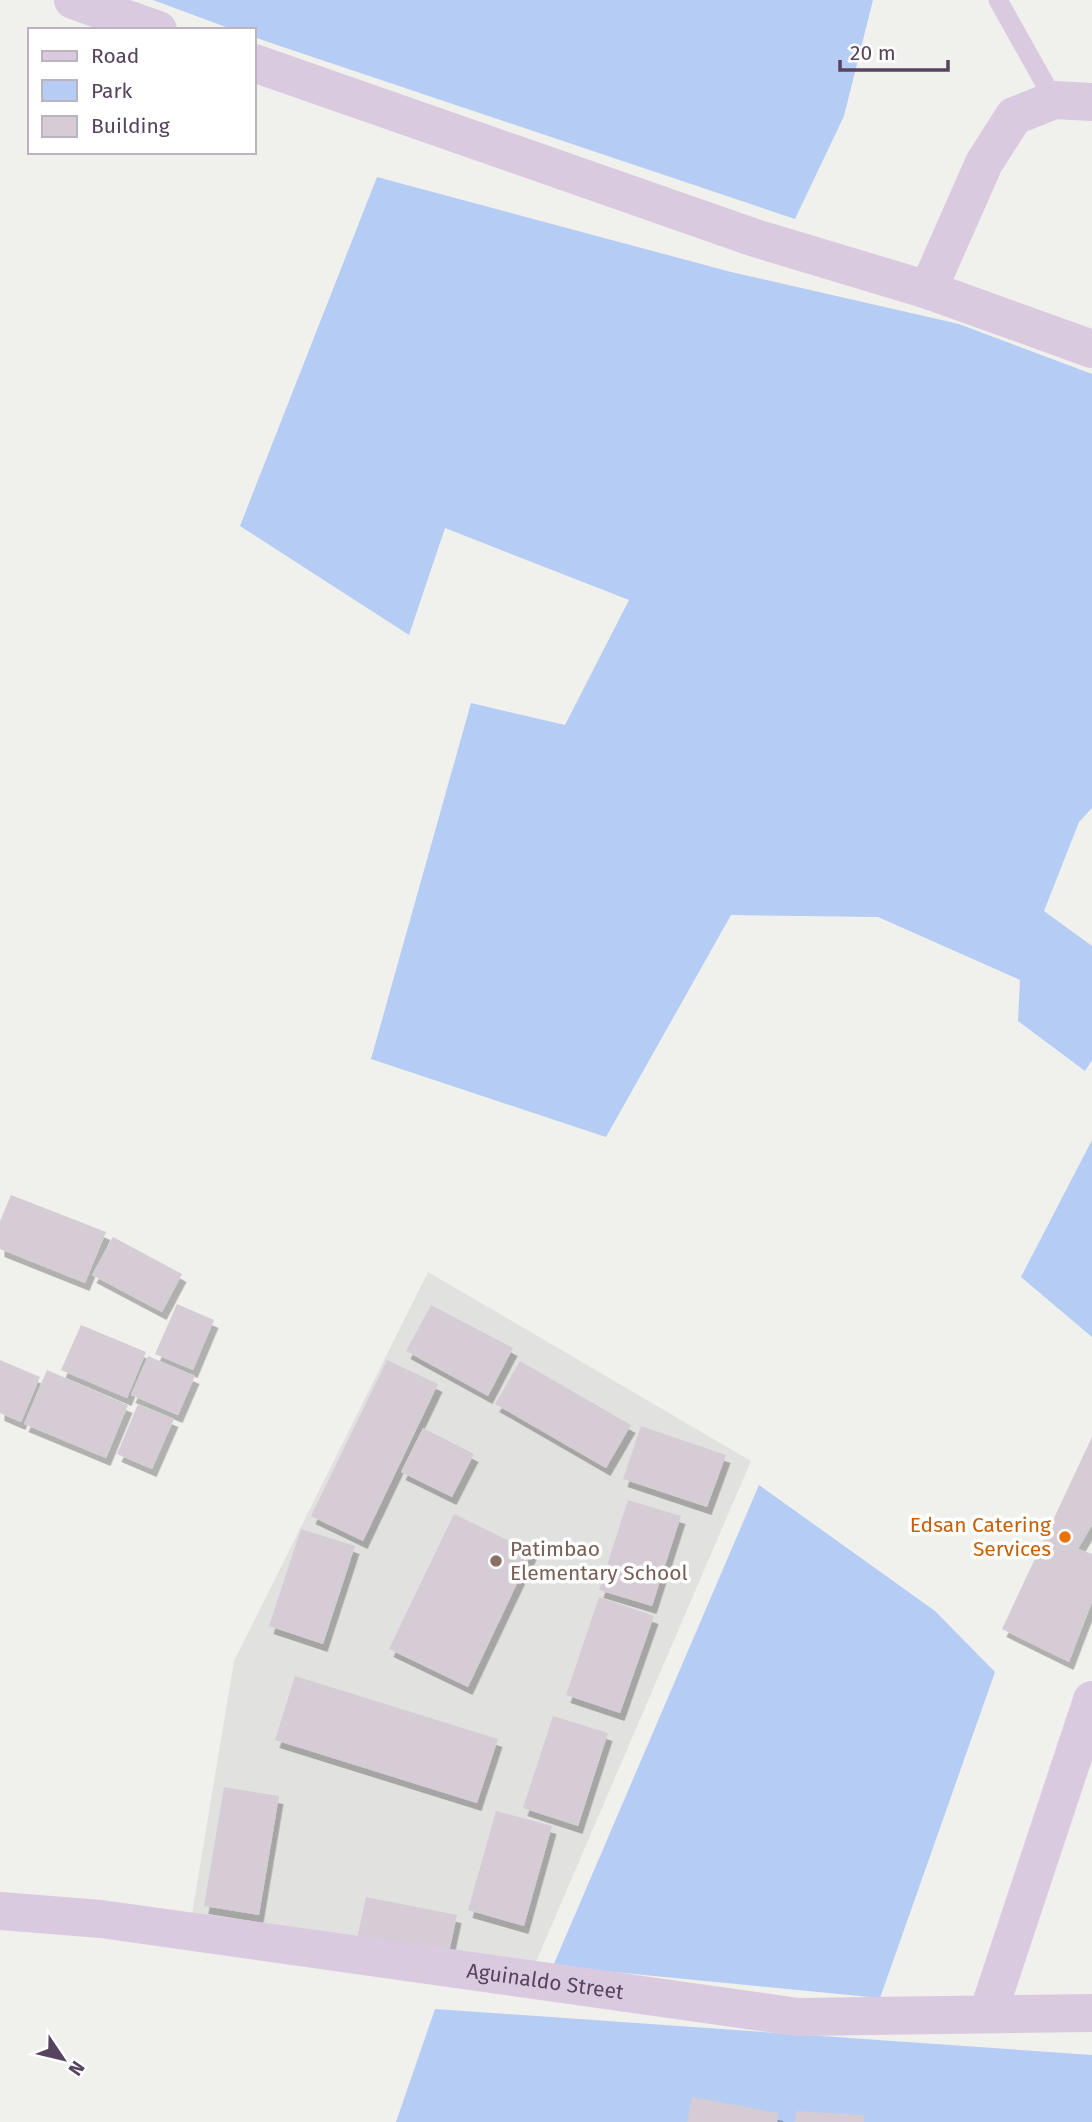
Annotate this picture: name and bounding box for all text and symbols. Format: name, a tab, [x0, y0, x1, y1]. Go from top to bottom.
legend	[28, 28, 256, 154]
scale bar	[840, 28, 948, 72]
text: 20 m	[850, 40, 896, 66]
text: Road	[91, 43, 139, 69]
text: Park	[91, 78, 133, 104]
text: Building	[91, 113, 170, 139]
place label: Edsan Catering Services	[910, 1512, 1051, 1562]
marker: Edsan Catering Services	[1057, 1529, 1073, 1545]
place label: Patimbao Elementary School	[510, 1536, 688, 1586]
marker: Patimbao Elementary School	[488, 1553, 504, 1569]
street label: Aguinaldo Street	[465, 1958, 626, 2005]
north arrow	[28, 2024, 98, 2094]
text: N	[63, 2057, 90, 2080]

